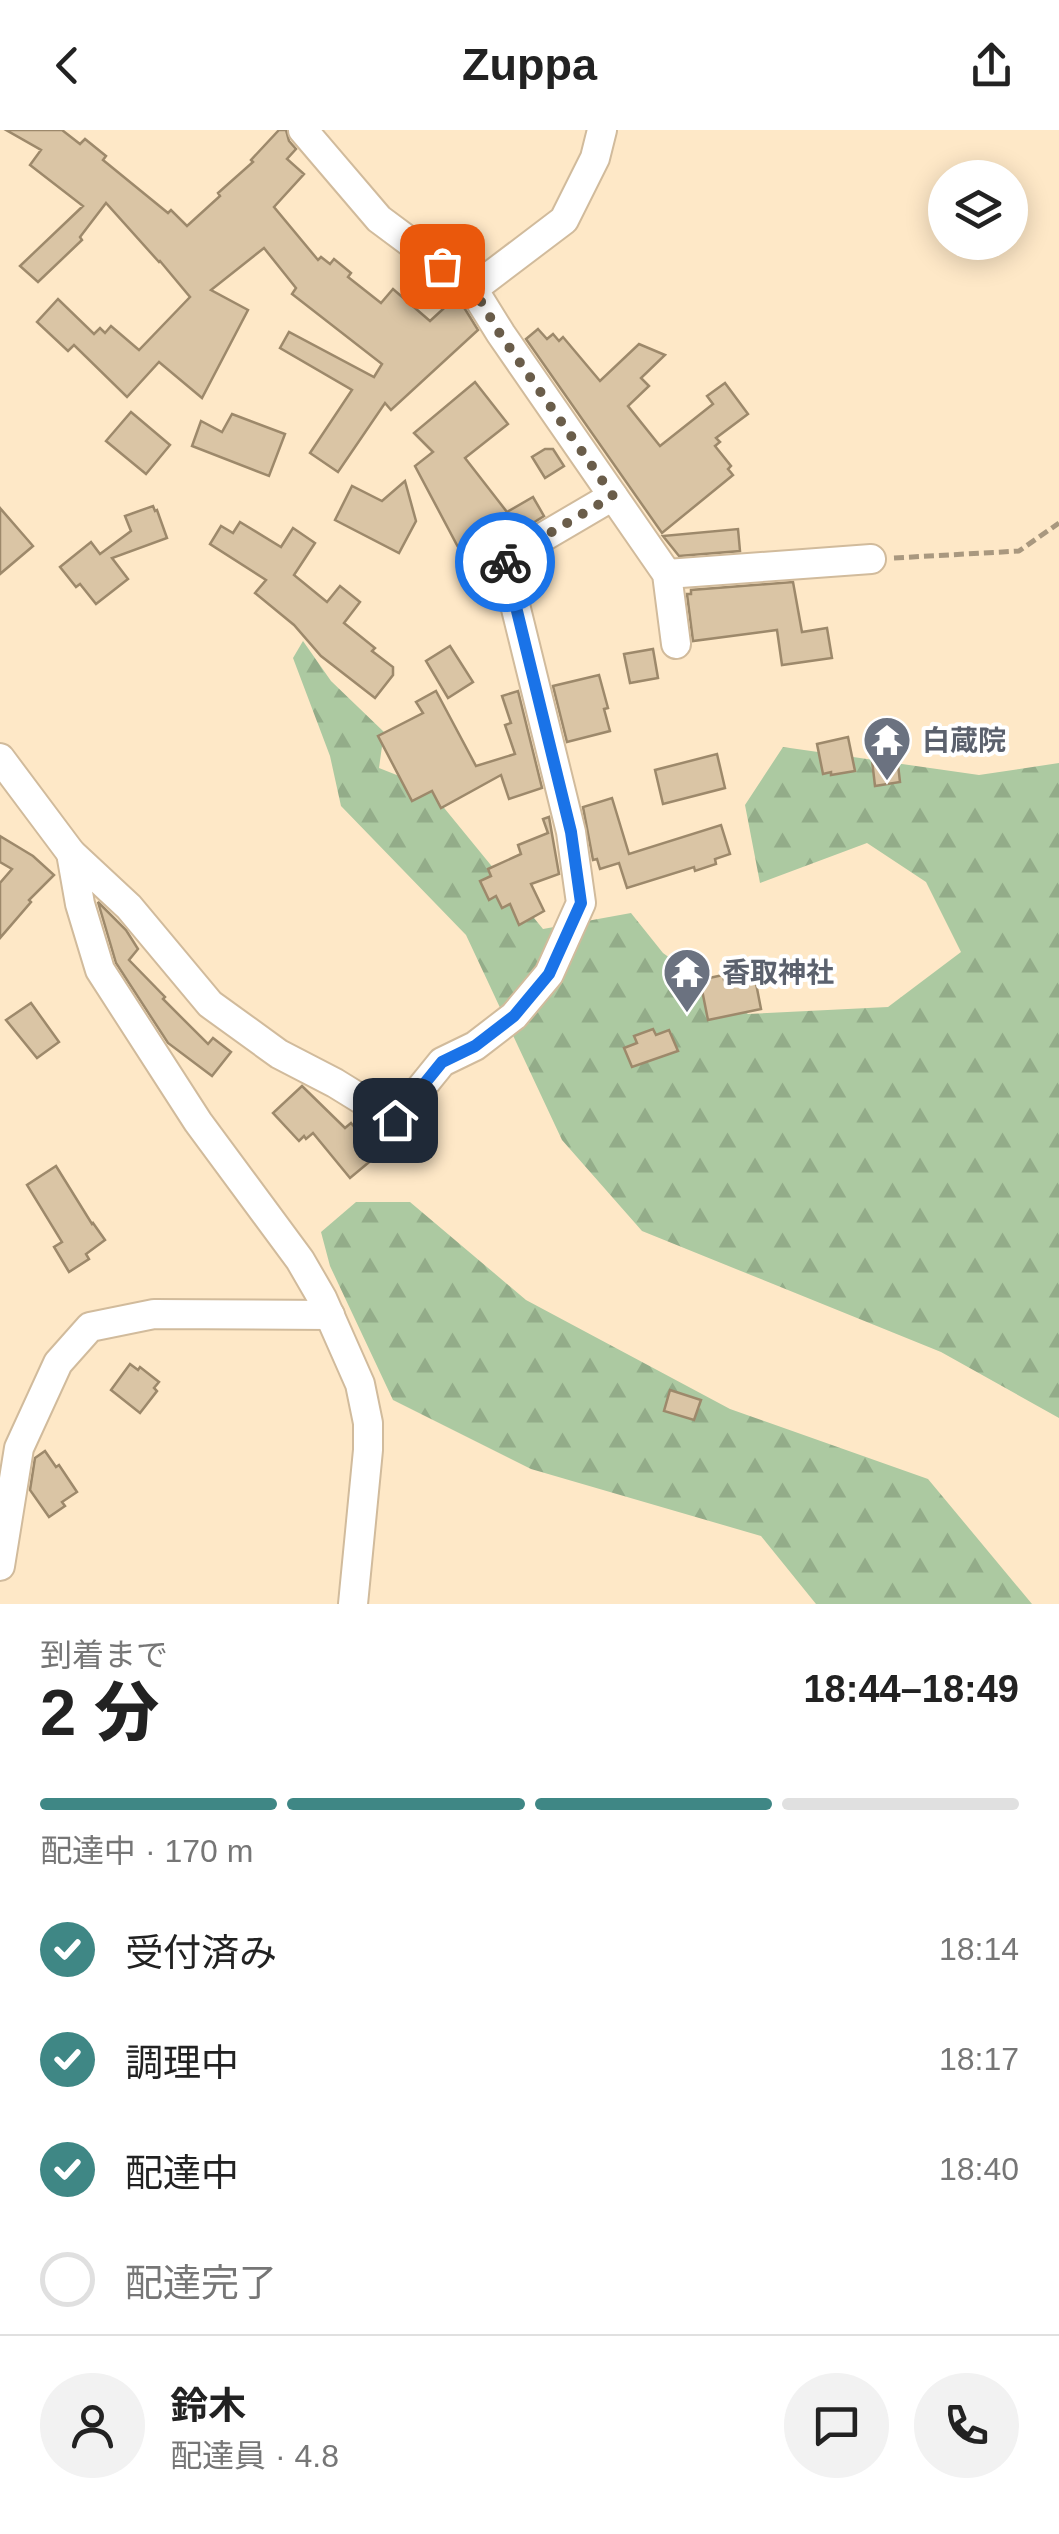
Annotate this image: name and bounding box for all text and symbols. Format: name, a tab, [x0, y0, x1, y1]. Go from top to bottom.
icon: back	[40, 38, 95, 93]
icon: share	[964, 38, 1019, 93]
text: Zuppa	[462, 39, 597, 90]
map controls	[928, 160, 1028, 260]
button: layers	[928, 160, 1028, 260]
pin	[400, 224, 485, 309]
icon: bag	[415, 239, 470, 294]
courier	[455, 512, 555, 612]
icon: bike	[478, 535, 533, 590]
temple icon: 白蔵院	[861, 714, 913, 782]
place label: 白蔵院	[922, 725, 1006, 756]
temple icon: 香取神社	[661, 946, 713, 1014]
place label: 香取神社	[722, 957, 834, 988]
pin	[353, 1078, 438, 1163]
icon: home	[368, 1093, 423, 1148]
text: 到着まで	[40, 1637, 168, 1673]
text: 18:44–18:49	[803, 1668, 1019, 1710]
text: 2 分	[40, 1676, 159, 1749]
text: 配達中 · 170 m	[40, 1833, 253, 1869]
icon: check	[40, 1922, 95, 1977]
text: 18:14	[939, 1931, 1019, 1967]
text: 受付済み	[125, 1932, 277, 1974]
icon: check	[40, 2032, 95, 2087]
text: 18:17	[939, 2041, 1019, 2077]
text: 調理中	[125, 2042, 239, 2084]
icon: check	[40, 2142, 95, 2197]
text: 18:40	[939, 2151, 1019, 2187]
text: 配達中	[125, 2152, 239, 2194]
text: 配達完了	[125, 2262, 277, 2304]
button: person	[40, 2373, 145, 2478]
button: chat	[784, 2373, 889, 2478]
button: phone	[914, 2373, 1019, 2478]
text: 鈴木	[170, 2385, 246, 2427]
text: 配達員 · 4.8	[170, 2438, 339, 2474]

